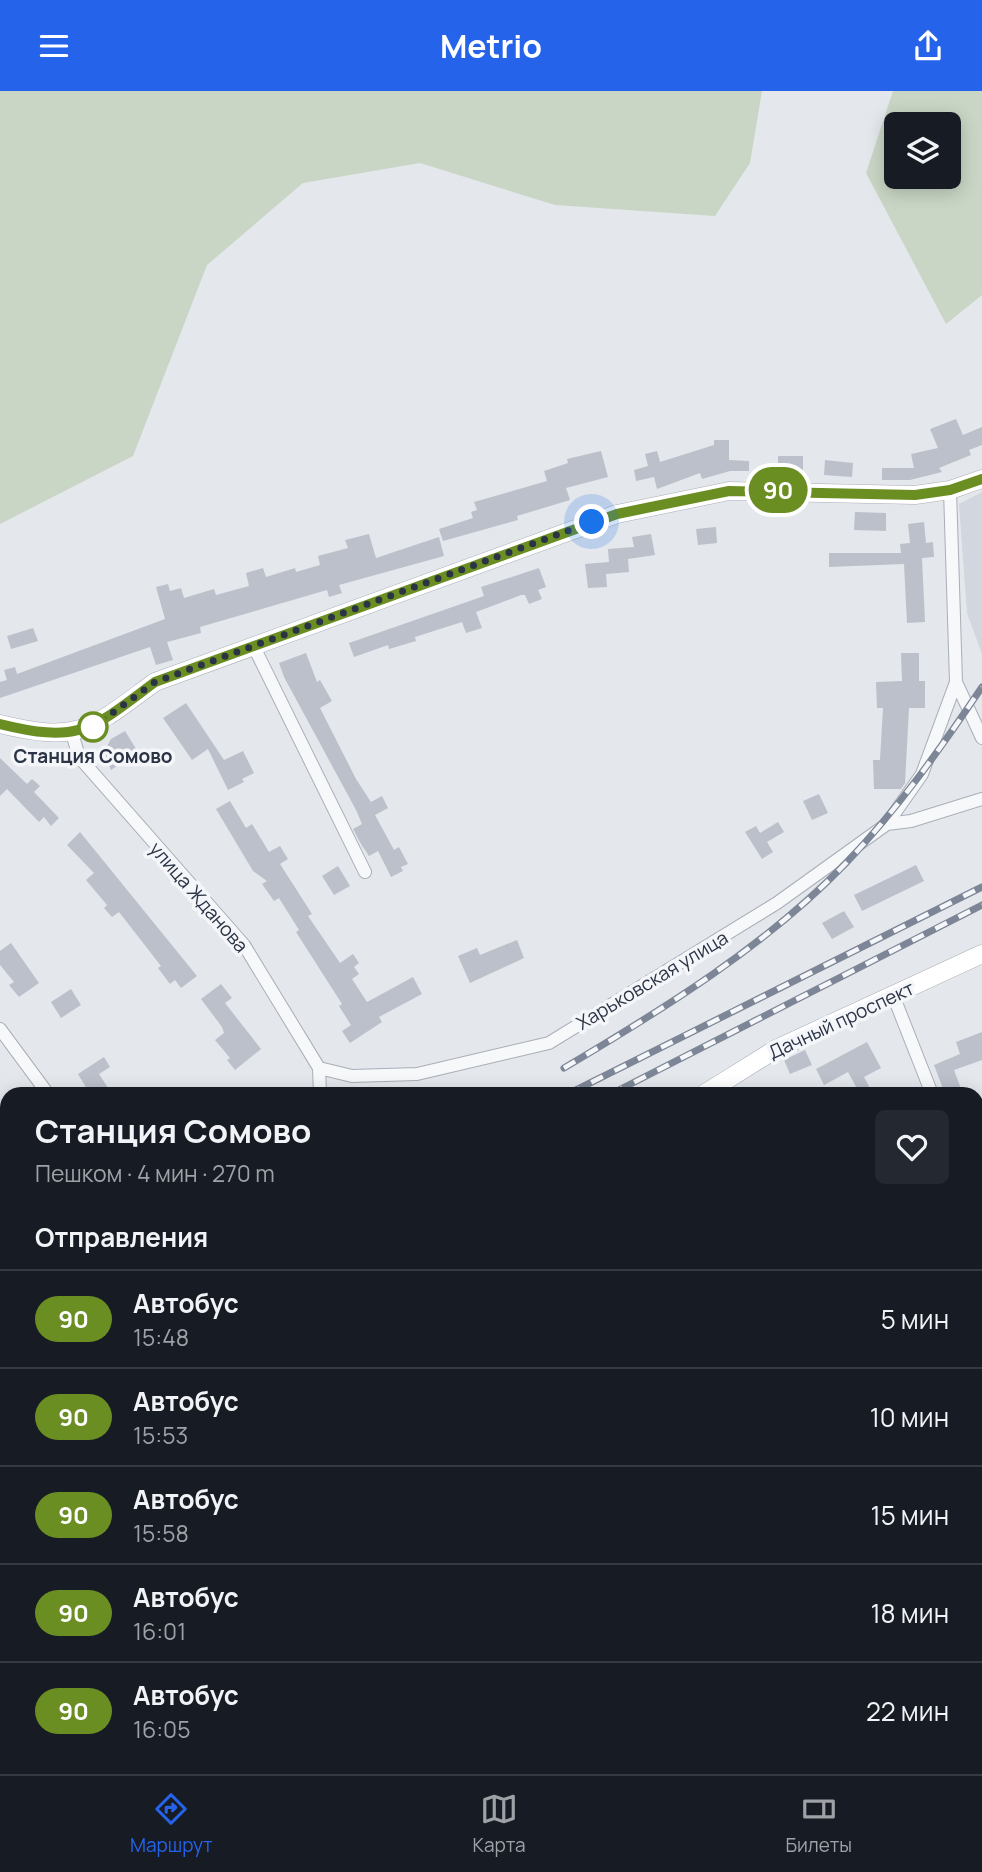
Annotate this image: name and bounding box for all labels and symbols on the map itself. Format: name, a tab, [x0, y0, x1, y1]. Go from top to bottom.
line badge: 90	[746, 467, 810, 513]
your location	[574, 504, 609, 539]
marker: Станция Сомово	[78, 712, 108, 742]
place label: Станция Сомово	[13, 743, 173, 769]
street label: улица Жданова	[144, 836, 254, 958]
street label: Харьковская улица	[571, 924, 733, 1036]
street label: Дачный проспект	[764, 975, 919, 1065]

